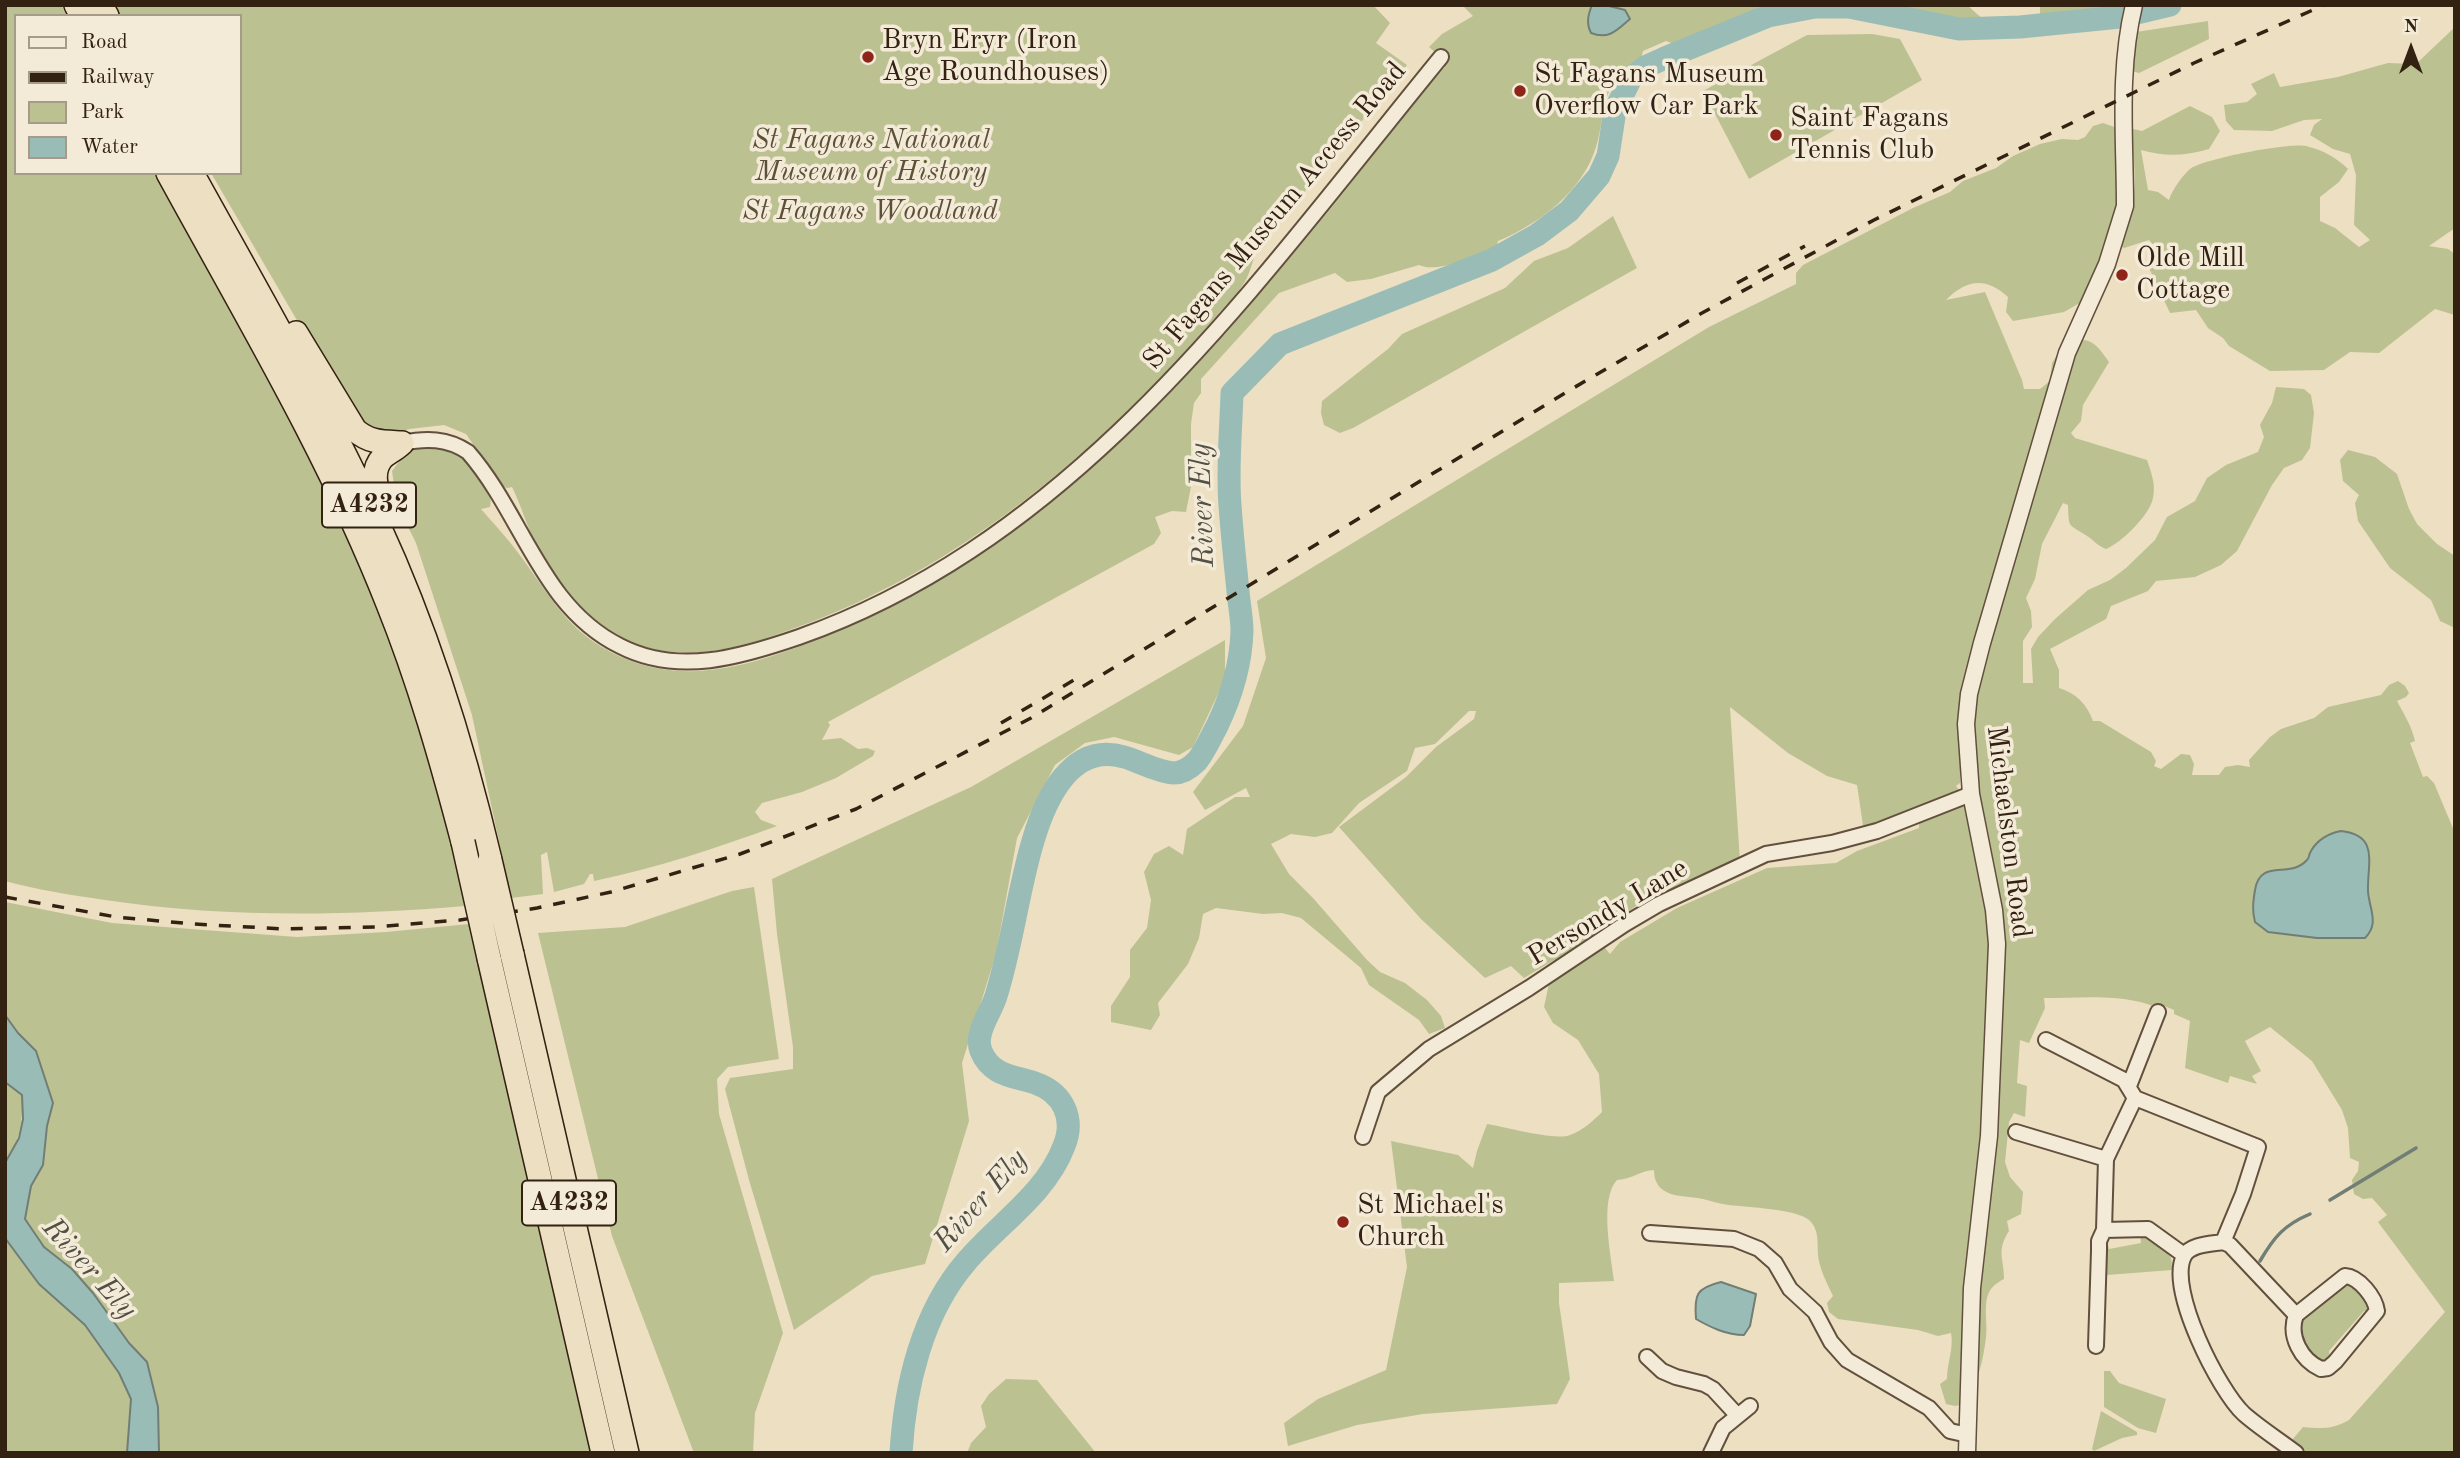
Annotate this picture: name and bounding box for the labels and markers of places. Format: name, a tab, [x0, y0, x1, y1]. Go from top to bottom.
place label: Bryn Eryr (Iron Age Roundhouses)	[882, 24, 1109, 90]
marker: Bryn Eryr (Iron Age Roundhouses)	[860, 49, 876, 65]
place label: St Fagans Museum Overflow Car Park	[1534, 58, 1765, 124]
marker: St Fagans Museum Overflow Car Park	[1512, 83, 1528, 99]
place label: Saint Fagans Tennis Club	[1790, 102, 1949, 168]
marker: Saint Fagans Tennis Club	[1768, 127, 1784, 143]
place label: Olde Mill Cottage	[2136, 242, 2245, 308]
marker: Olde Mill Cottage	[2114, 267, 2130, 283]
place label: St Michael's Church	[1357, 1189, 1504, 1255]
marker: St Michael's Church	[1335, 1214, 1351, 1230]

